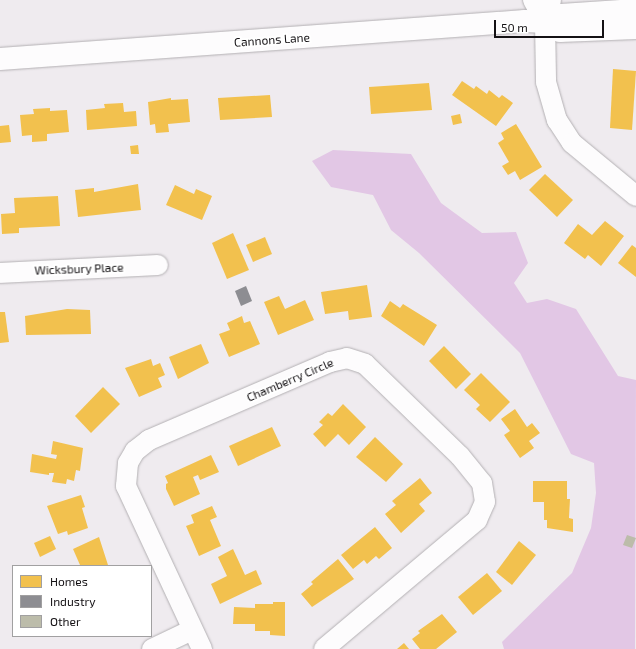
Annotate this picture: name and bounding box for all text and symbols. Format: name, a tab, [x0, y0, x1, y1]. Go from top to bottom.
scale bar	[496, 12, 606, 38]
text: 50 m	[501, 20, 528, 34]
street label: Cannons Lane	[234, 30, 310, 50]
street label: Wicksbury Place	[34, 260, 124, 278]
street label: Chamberry Circle	[244, 355, 336, 405]
legend	[12, 565, 152, 637]
text: Homes	[50, 574, 88, 588]
text: Industry	[50, 594, 96, 608]
text: Other	[50, 614, 81, 628]

